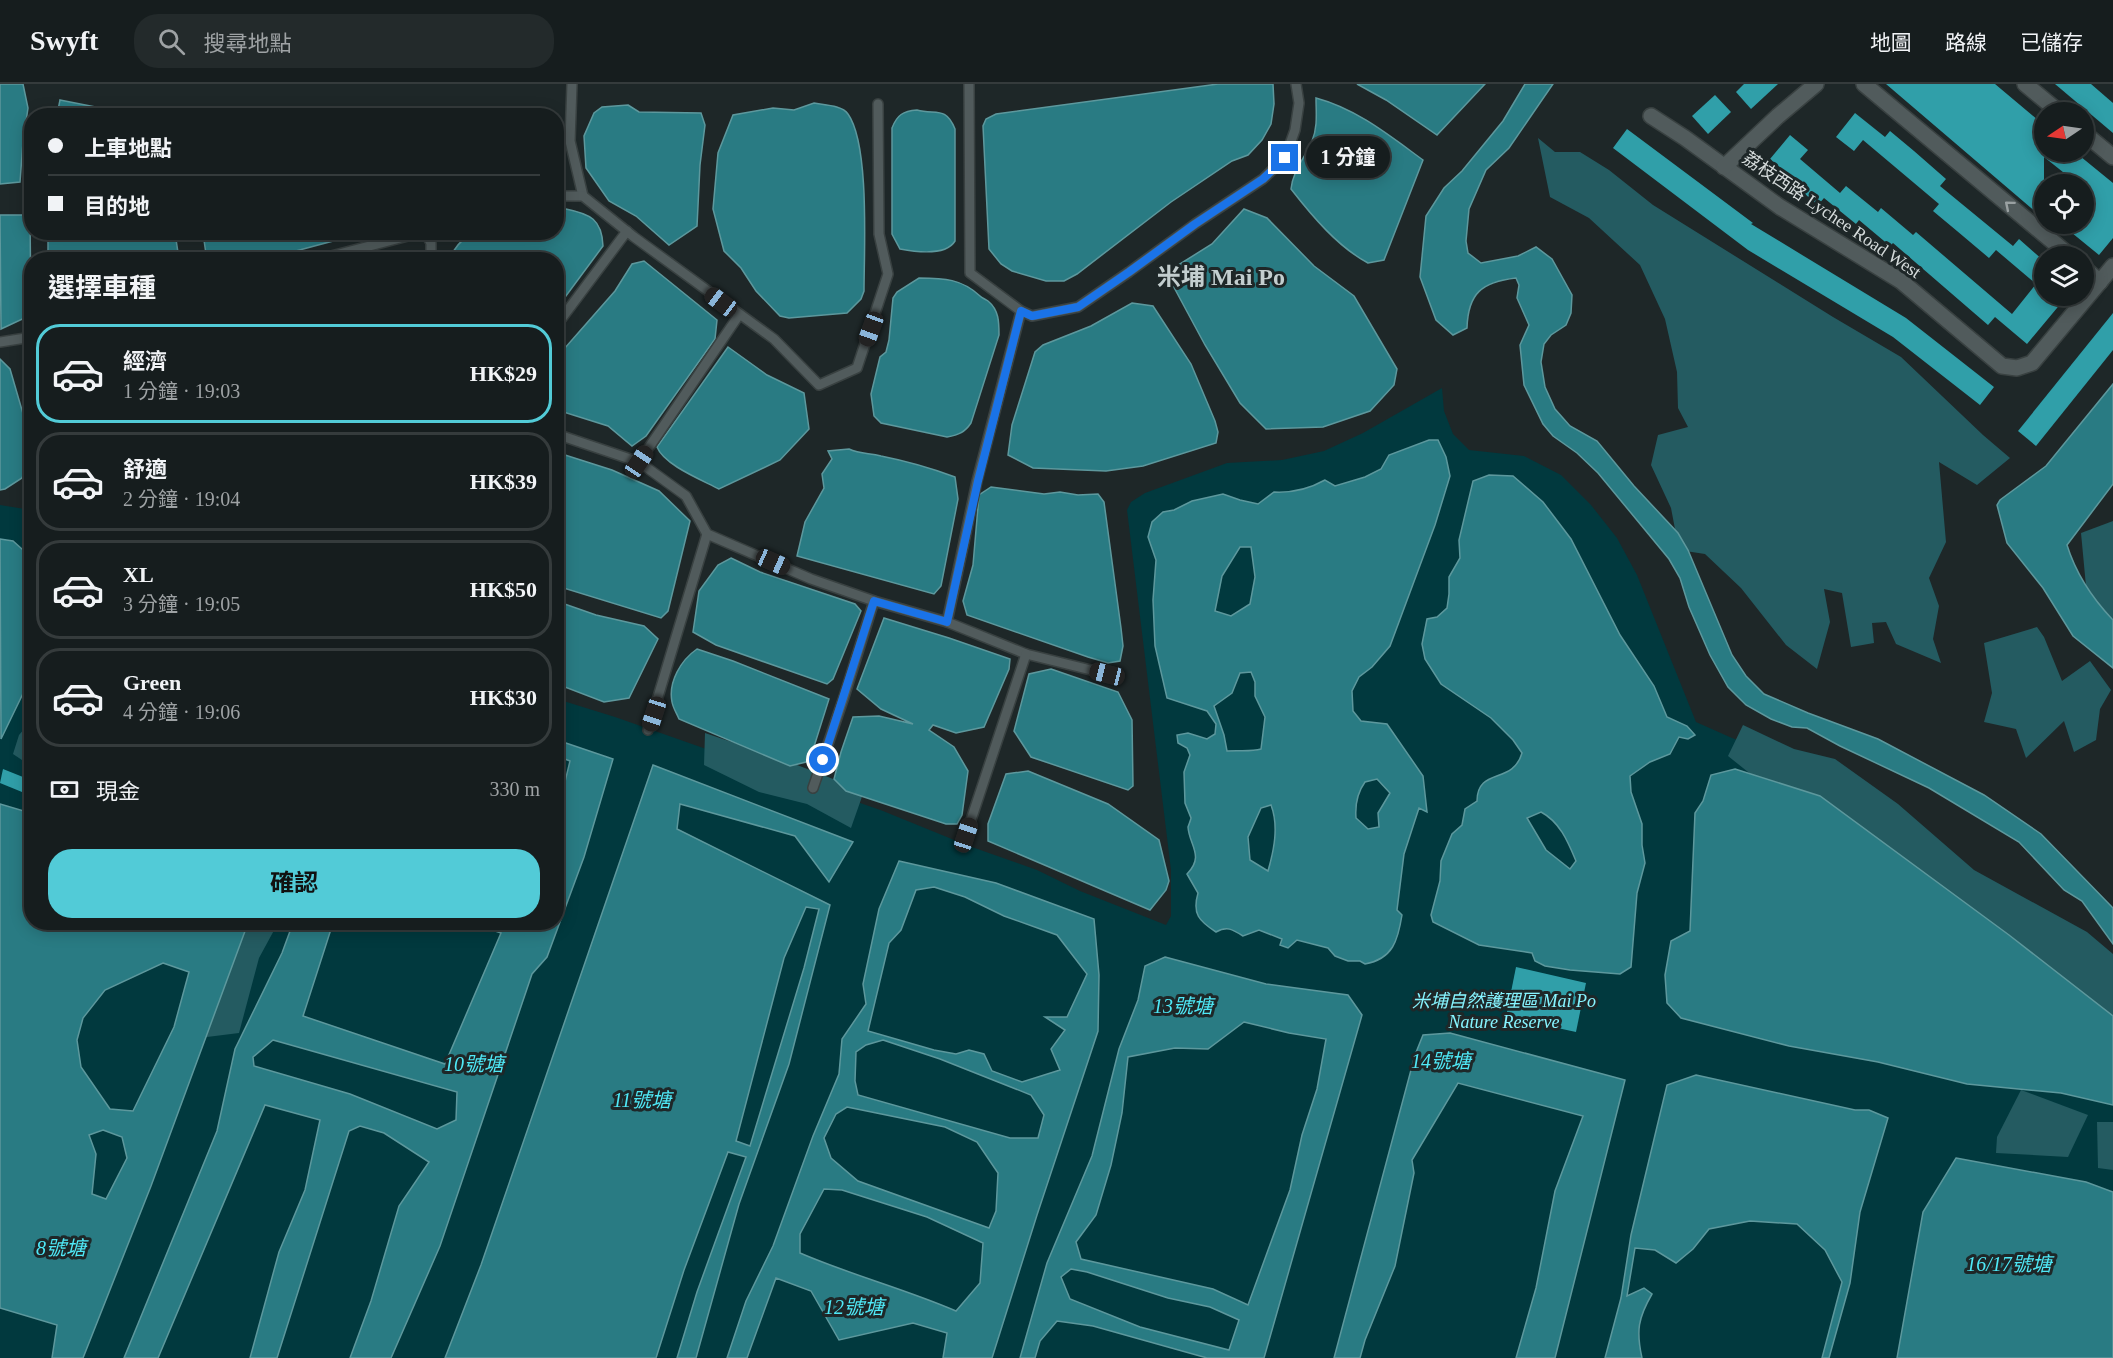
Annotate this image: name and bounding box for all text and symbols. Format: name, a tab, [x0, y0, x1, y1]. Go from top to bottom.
search box	[134, 14, 554, 68]
text: Swyft	[30, 25, 98, 56]
icon: search	[155, 25, 188, 58]
text: 搜尋地點	[203, 31, 291, 56]
text: 地圖	[1870, 31, 1912, 55]
text: 路線	[1945, 31, 1987, 55]
text: 已儲存	[2020, 31, 2083, 55]
north arrow	[2034, 102, 2094, 162]
map controls	[2034, 102, 2094, 306]
text: 上車地點	[84, 136, 172, 161]
callout: 1 分鐘	[1306, 137, 1390, 179]
route end	[1271, 144, 1298, 171]
text: 1 分鐘	[1321, 146, 1376, 168]
street label: 荔枝西路 Lychee Road West	[1739, 148, 1925, 282]
button: locate	[2034, 174, 2094, 234]
text: 目的地	[84, 194, 150, 219]
one-way arrow	[2005, 202, 2016, 213]
button: layers	[2034, 246, 2094, 306]
district label: 米埔 Mai Po	[1157, 264, 1285, 290]
text: 選擇車種	[48, 273, 156, 303]
car	[701, 284, 741, 320]
car	[856, 309, 886, 349]
icon: car	[51, 347, 105, 401]
text: 經濟	[123, 349, 167, 374]
text: HK$29	[470, 361, 537, 386]
text: 1 分鐘 · 19:03	[123, 380, 240, 402]
car	[621, 442, 657, 482]
icon: car	[51, 455, 105, 509]
text: 舒適	[123, 457, 167, 482]
text: HK$39	[470, 469, 537, 494]
text: 2 分鐘 · 19:04	[123, 488, 240, 510]
car	[753, 546, 793, 578]
text: XL	[123, 562, 154, 587]
icon: car	[51, 563, 105, 617]
text: HK$50	[470, 577, 537, 602]
text: 3 分鐘 · 19:05	[123, 593, 240, 615]
car	[1087, 661, 1127, 687]
text: Green	[123, 670, 181, 695]
icon: car	[51, 671, 105, 725]
text: HK$30	[470, 685, 537, 710]
car	[640, 694, 668, 734]
text: 4 分鐘 · 19:06	[123, 701, 240, 723]
route start	[809, 746, 836, 773]
icon: cash	[48, 773, 81, 806]
text: 330 m	[489, 778, 540, 800]
text: 現金	[96, 779, 140, 804]
car	[952, 815, 980, 855]
button: 確認	[48, 849, 540, 918]
park label: 米埔自然護理區 Mai Po Nature Reserve	[1412, 991, 1596, 1032]
water label: 13號塘	[1153, 995, 1216, 1017]
water label: 14號塘	[1411, 1050, 1474, 1072]
water label: 10號塘	[444, 1053, 507, 1075]
water label: 11號塘	[613, 1089, 674, 1111]
water label: 8號塘	[36, 1237, 89, 1259]
water label: 16/17號塘	[1966, 1253, 2055, 1275]
water label: 12號塘	[824, 1296, 887, 1318]

